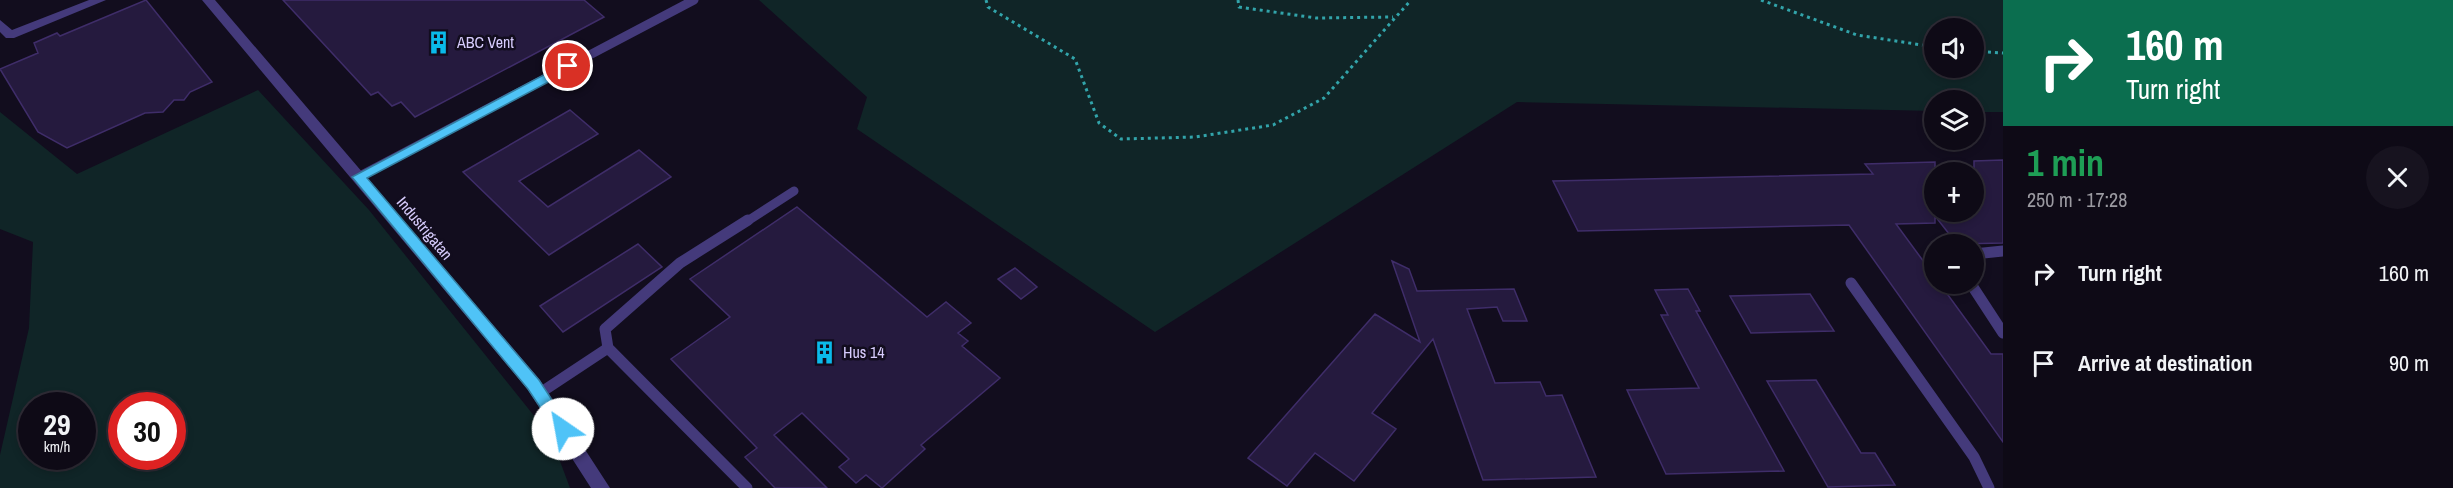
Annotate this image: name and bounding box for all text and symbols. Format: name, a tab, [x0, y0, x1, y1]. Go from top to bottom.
text: 160 m	[2126, 17, 2224, 73]
map controls	[1924, 18, 1984, 294]
button: sound	[1924, 18, 1984, 78]
icon: right	[2027, 24, 2105, 102]
building icon: ABC Vent	[426, 29, 452, 55]
place label: ABC Vent	[456, 31, 514, 53]
pin	[542, 40, 593, 91]
icon: arrive	[551, 49, 584, 82]
text: Turn right	[2126, 71, 2220, 107]
button: layers	[1924, 90, 1984, 150]
text: 1 min	[2027, 139, 2104, 187]
button: close	[2366, 146, 2429, 209]
button: +	[1924, 162, 1984, 222]
text: 250 m · 17:28	[2027, 186, 2127, 213]
street label: Industrigatan	[392, 192, 458, 264]
button: −	[1924, 234, 1984, 294]
icon: right	[2027, 257, 2060, 290]
text: Turn right	[2078, 258, 2162, 288]
text: 160 m	[2379, 258, 2429, 288]
building icon: Hus 14	[812, 339, 838, 365]
place label: Hus 14	[843, 341, 885, 363]
icon: arrive	[2027, 347, 2060, 380]
text: Arrive at destination	[2078, 348, 2252, 378]
text: 90 m	[2389, 348, 2429, 378]
speed limit sign: 30	[108, 392, 186, 470]
position arrow	[531, 397, 595, 461]
text: 29	[43, 404, 71, 444]
text: km/h	[44, 436, 70, 457]

